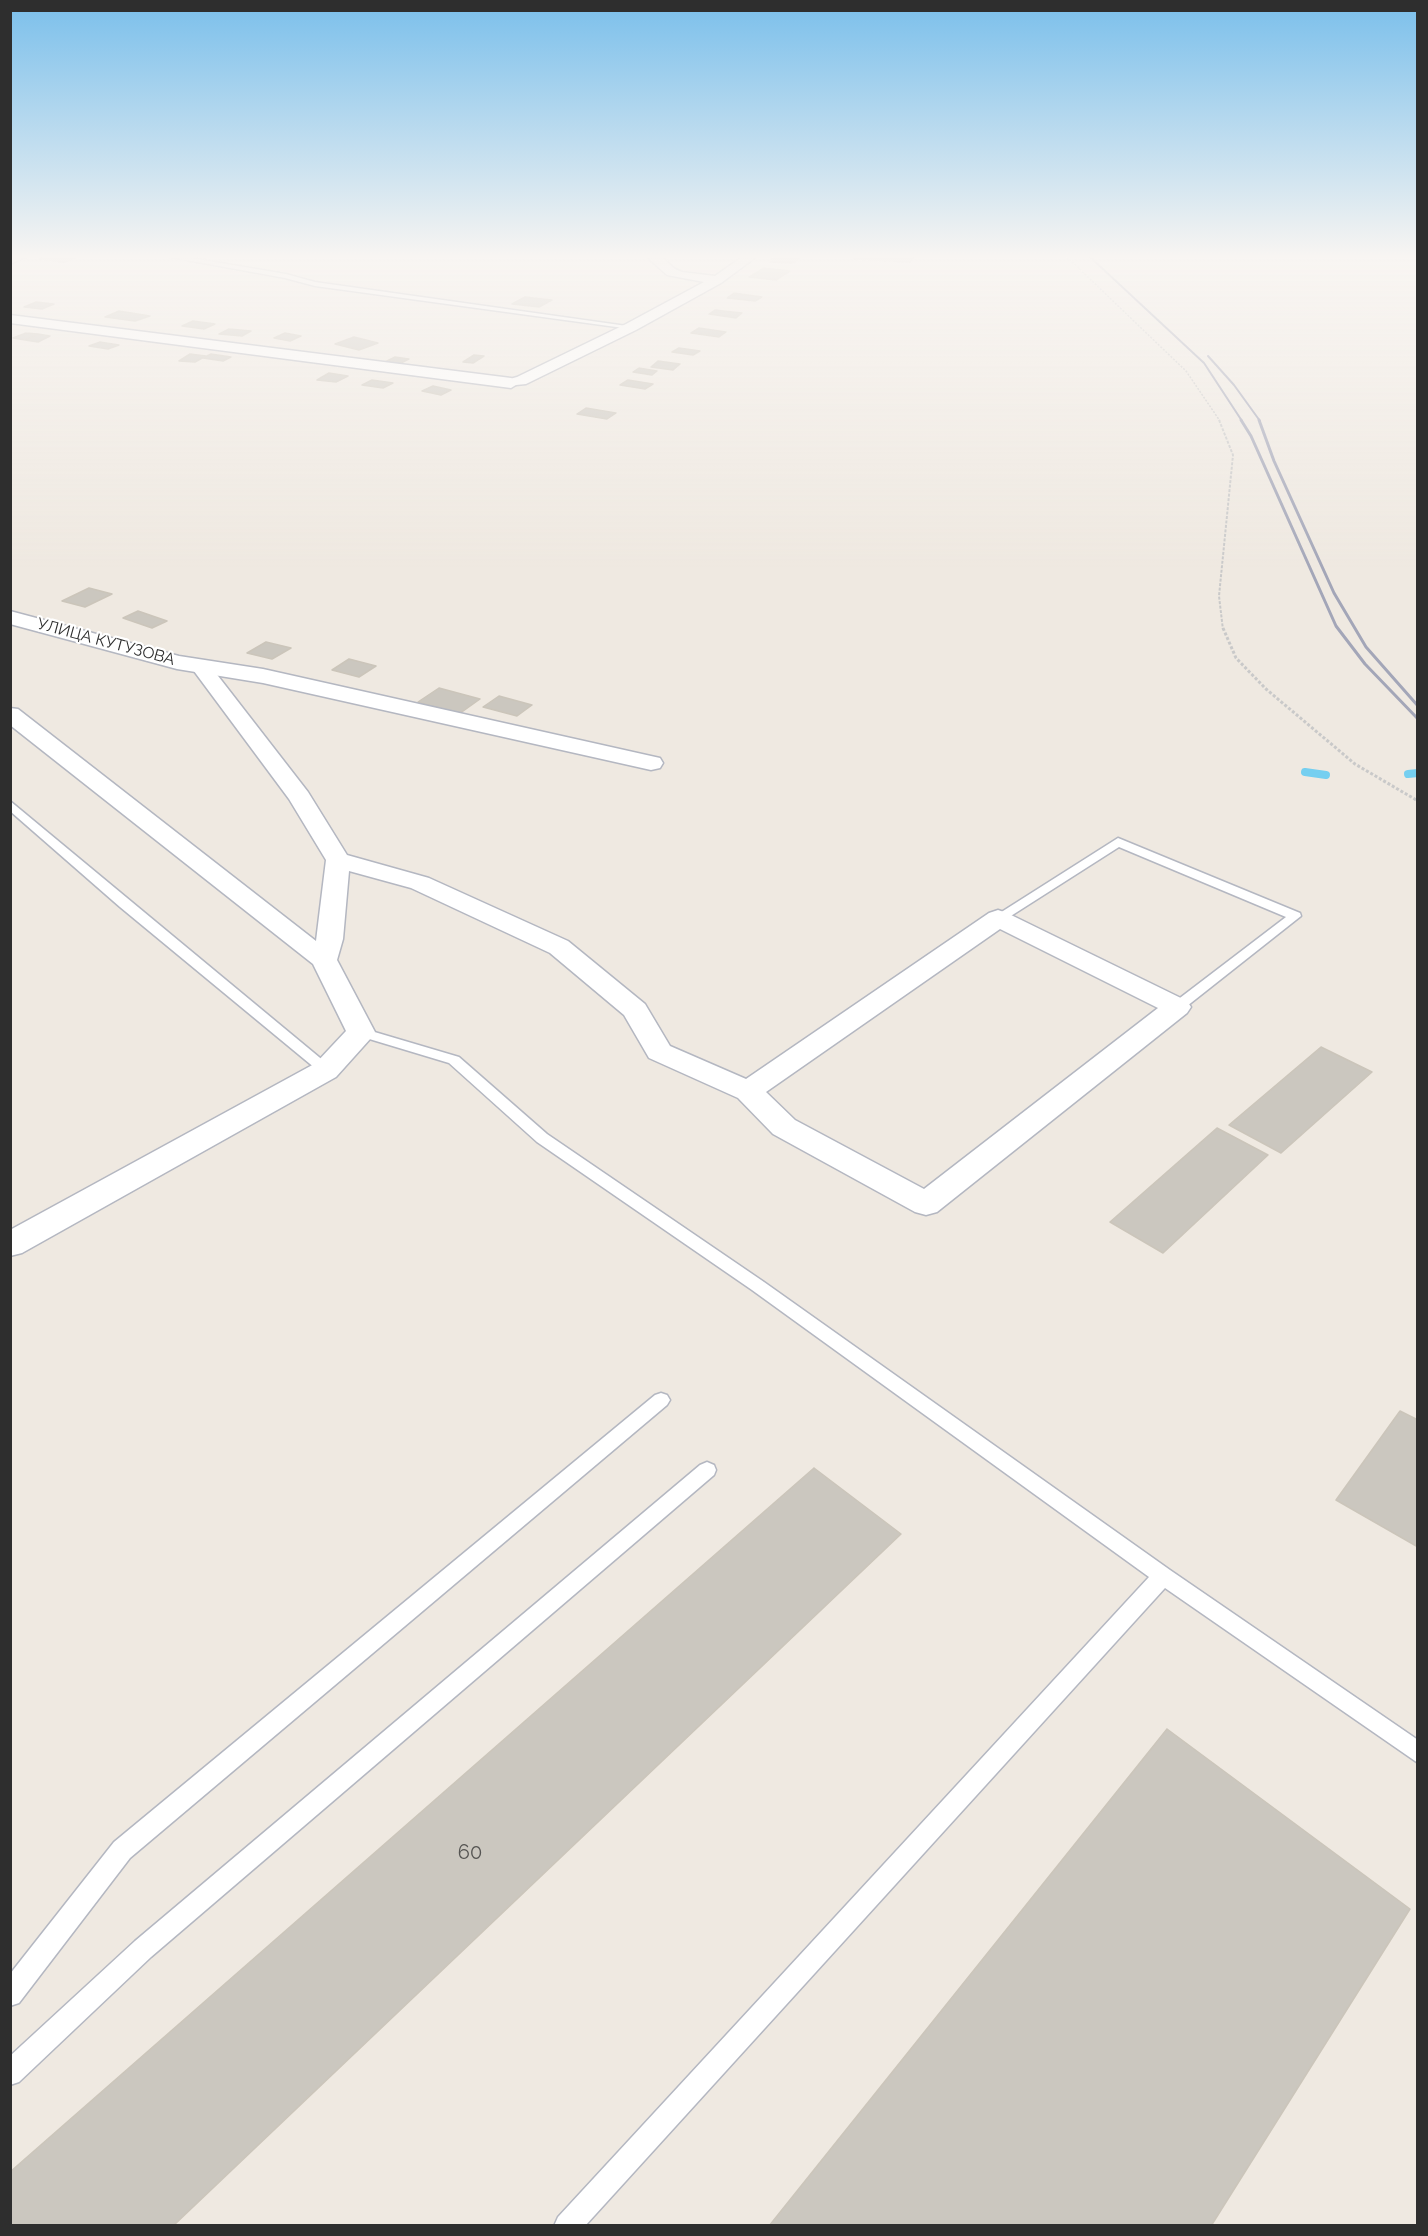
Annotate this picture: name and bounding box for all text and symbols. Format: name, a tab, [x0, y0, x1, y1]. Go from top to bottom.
street label: УЛИЦА КУТУЗОВА	[35, 614, 177, 670]
house number: 60	[458, 1841, 482, 1865]

